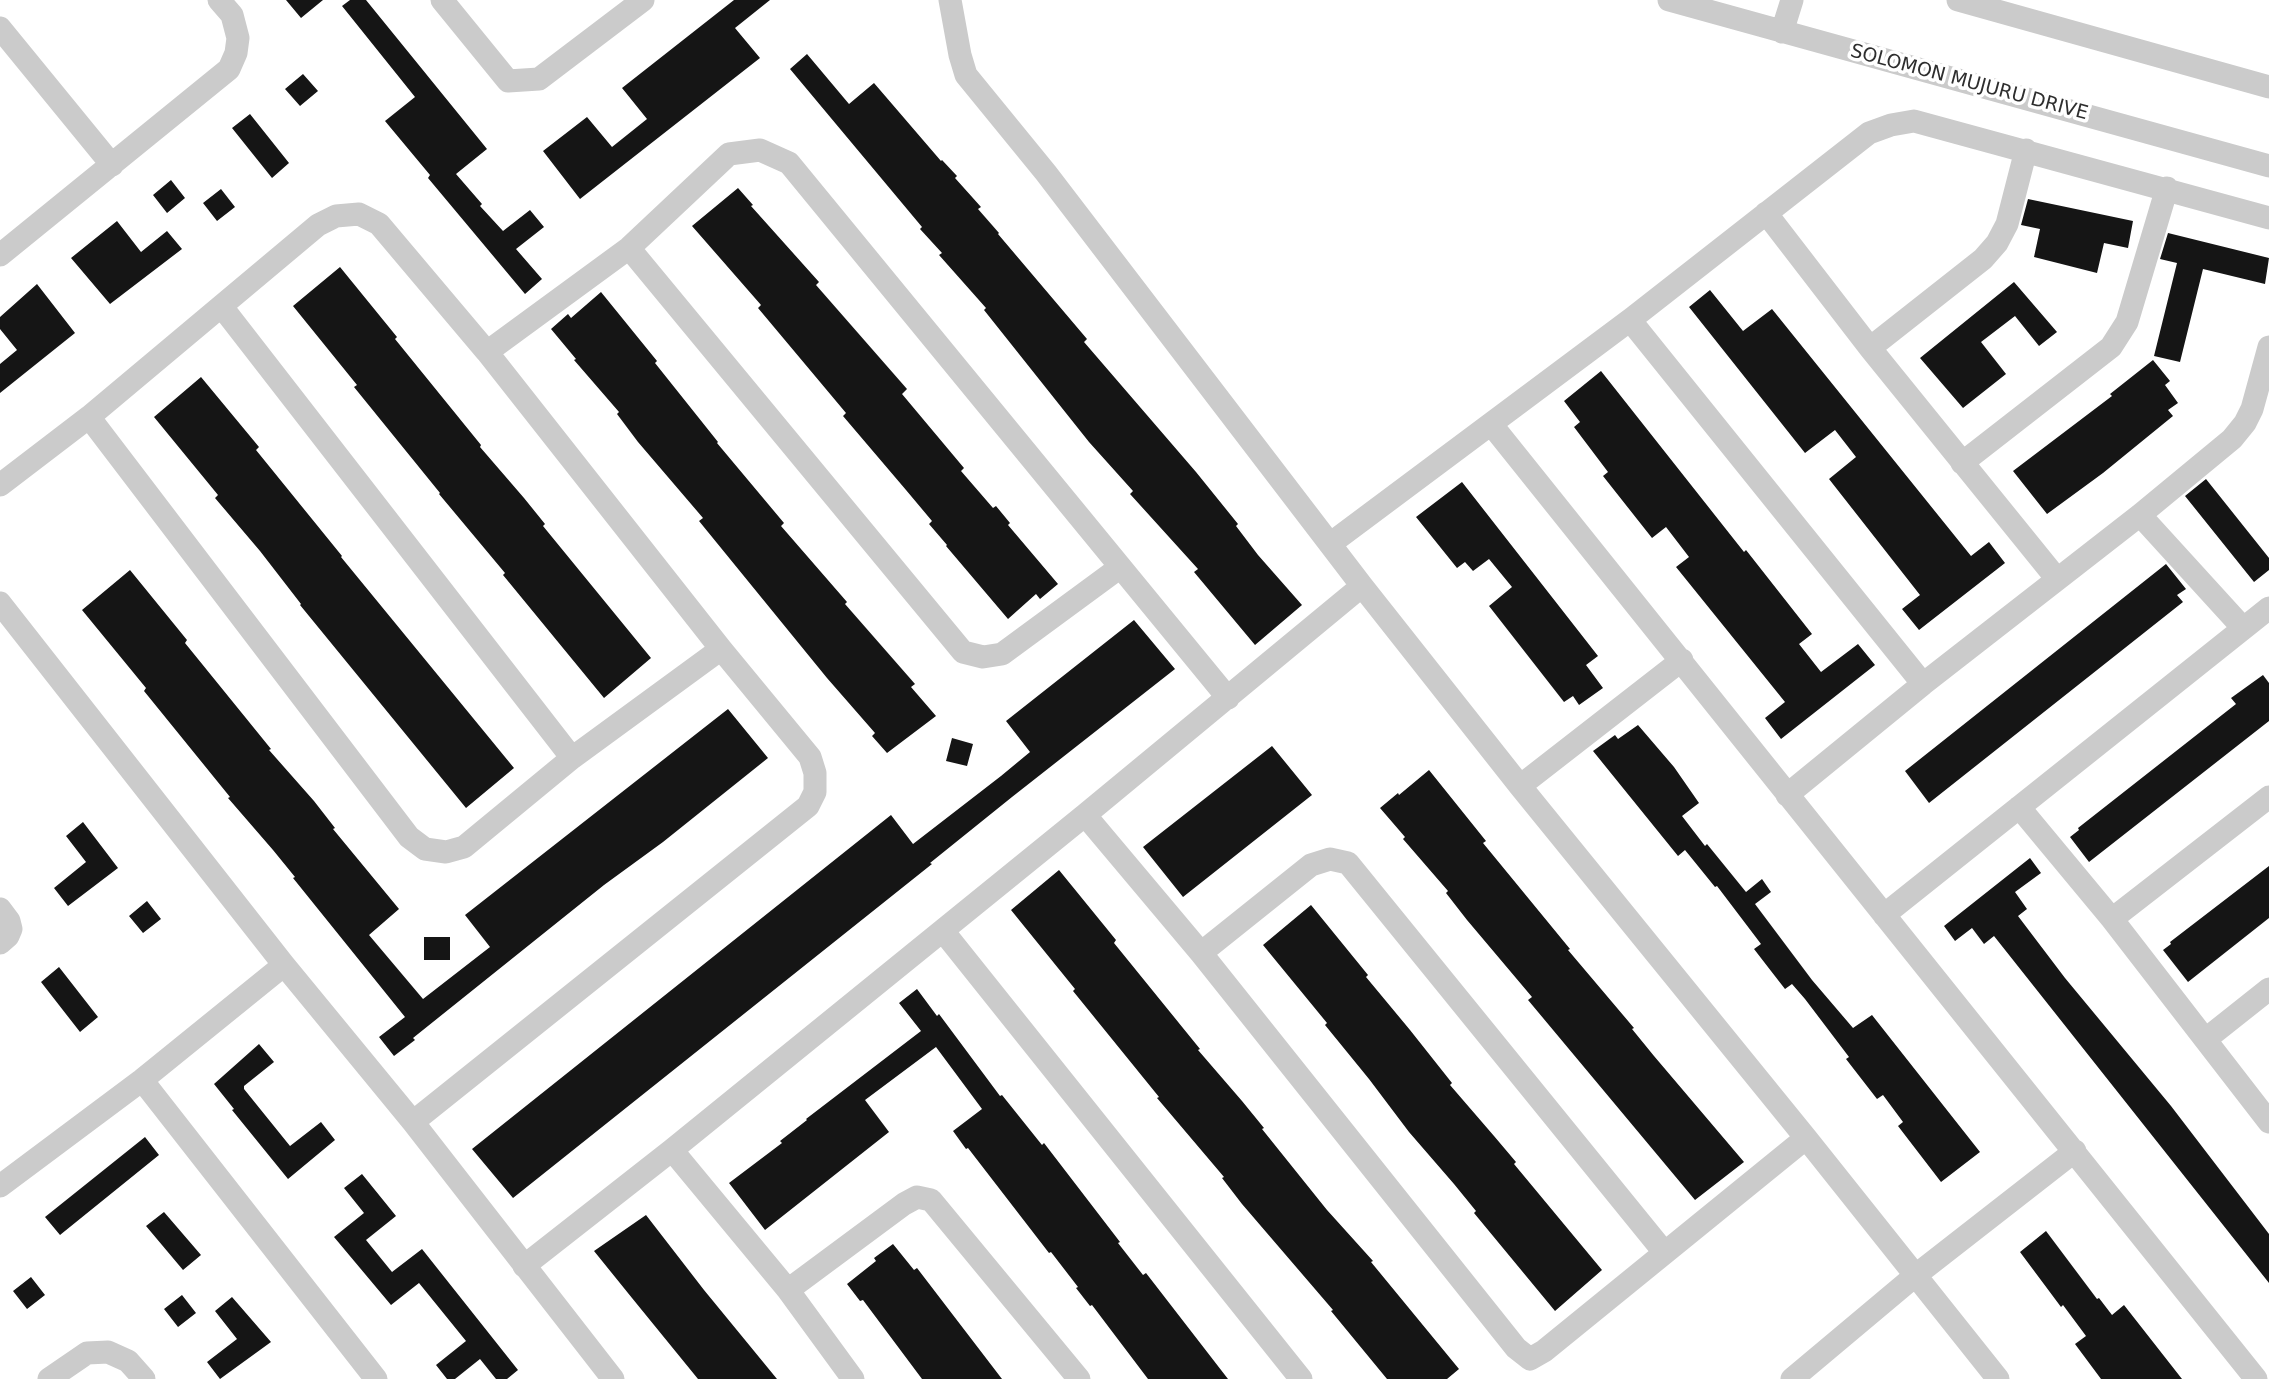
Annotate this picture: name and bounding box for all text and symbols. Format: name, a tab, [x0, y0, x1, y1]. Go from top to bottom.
street label: SOLOMON MUJURU DRIVE	[1848, 40, 2090, 126]

